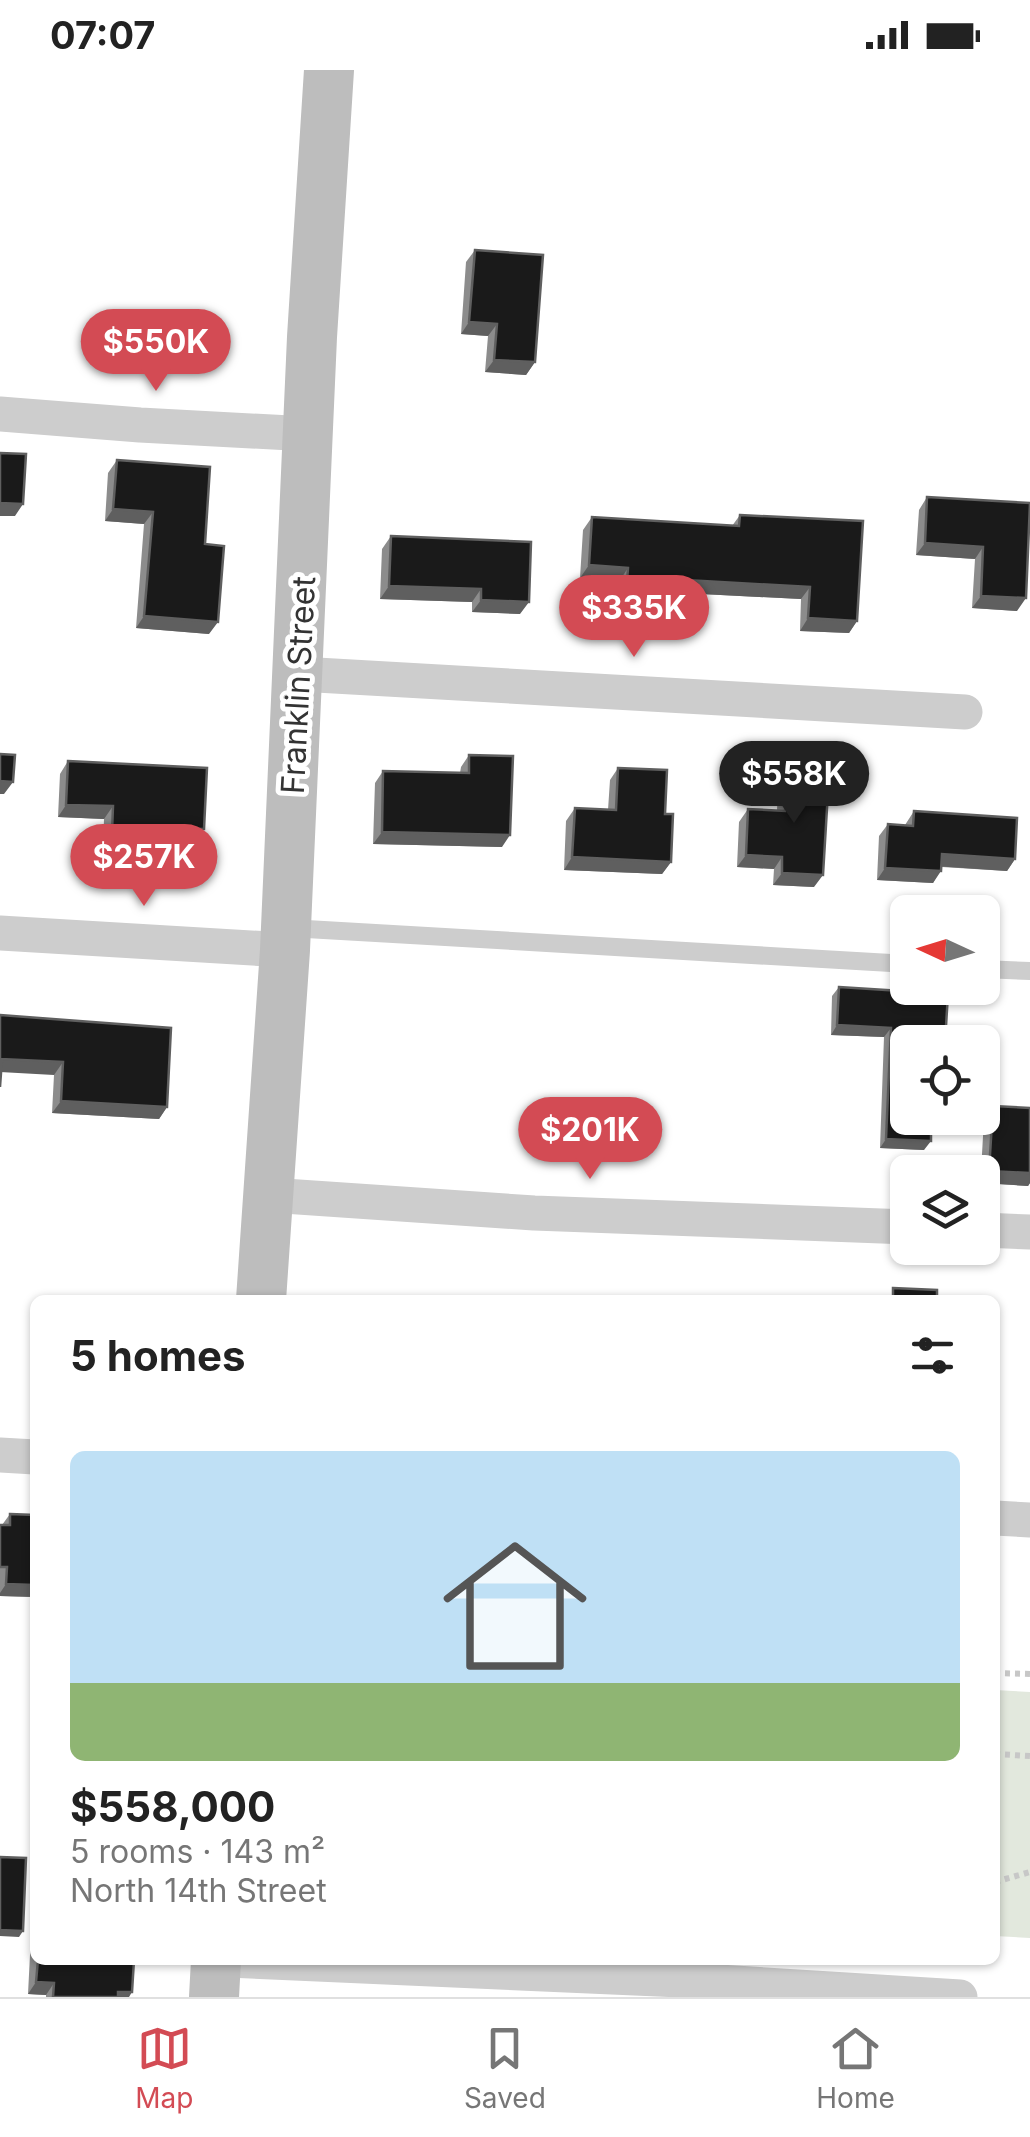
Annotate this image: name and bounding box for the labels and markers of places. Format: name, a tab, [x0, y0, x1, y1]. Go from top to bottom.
pin: $550K	[86, 309, 226, 394]
pin: $335K	[564, 575, 704, 660]
pin: $558K	[724, 741, 864, 826]
pin: $257K	[74, 824, 214, 909]
pin: $201K	[520, 1097, 660, 1182]

